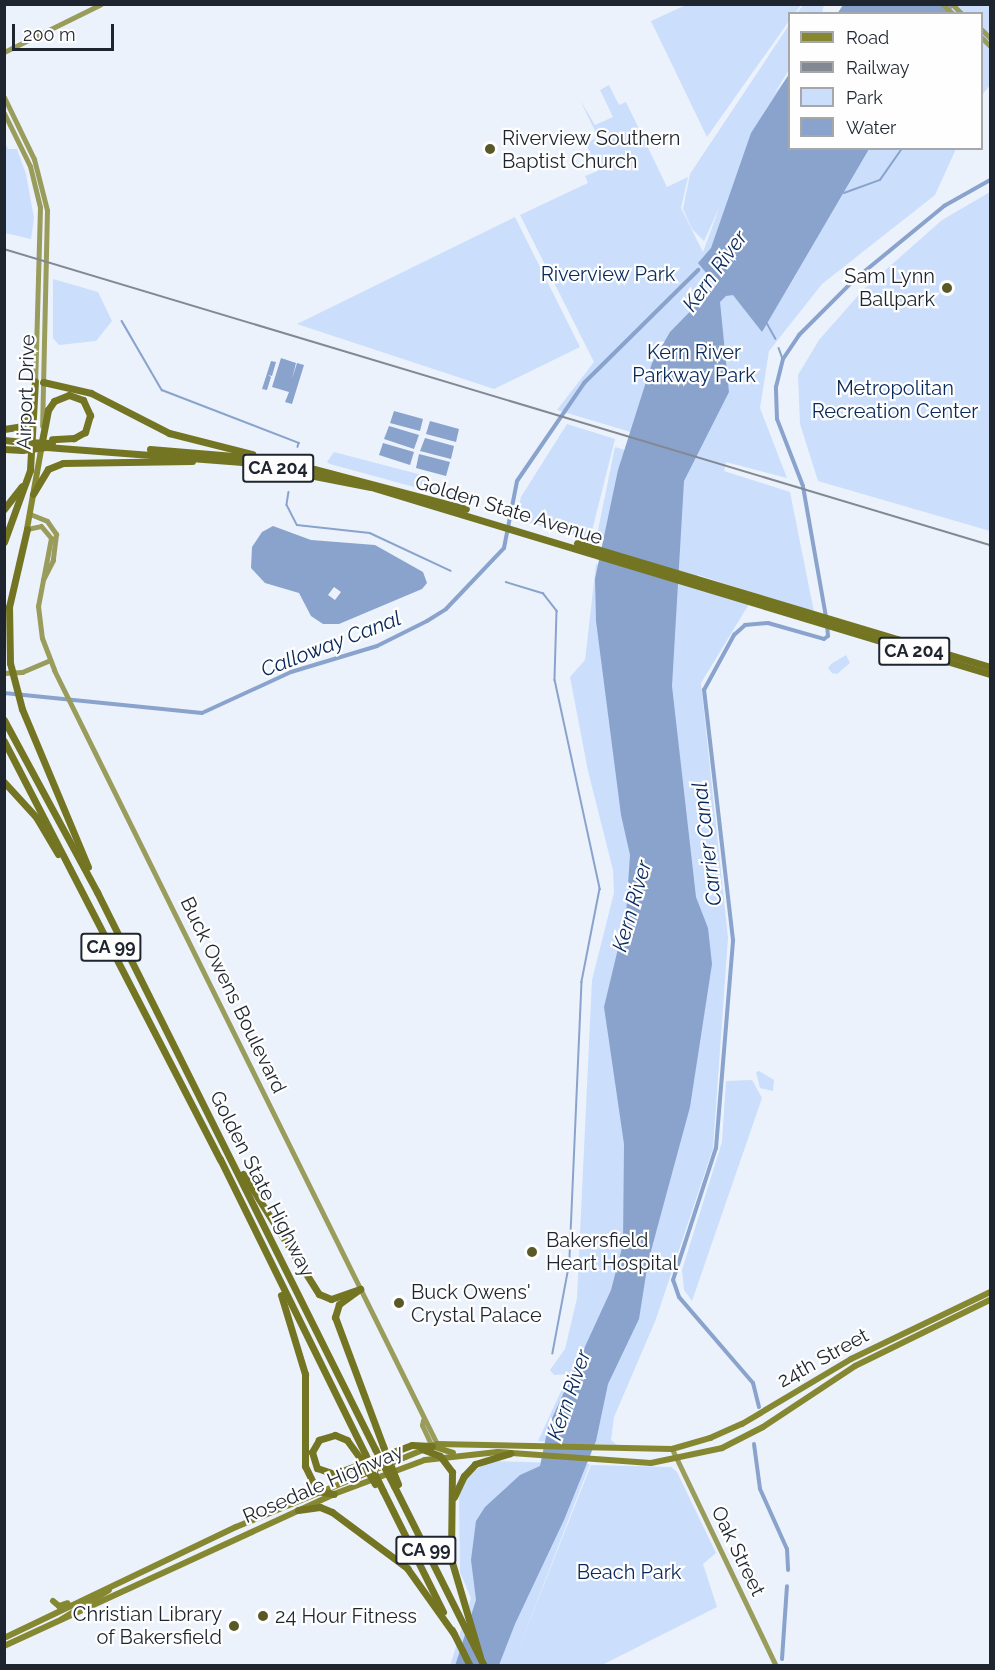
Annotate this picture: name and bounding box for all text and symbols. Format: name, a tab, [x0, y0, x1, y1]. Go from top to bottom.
scale bar	[15, 12, 117, 50]
legend	[788, 12, 983, 150]
text: 200 m	[23, 24, 76, 45]
text: Road	[846, 27, 889, 48]
text: Railway	[846, 57, 910, 78]
text: Park	[846, 87, 883, 108]
text: Water	[846, 117, 896, 138]
place label: Riverview Southern Baptist Church	[502, 126, 681, 173]
marker: Riverview Southern Baptist Church	[483, 142, 497, 156]
water label: Kern River	[677, 226, 753, 316]
park label: Riverview Park	[540, 262, 676, 286]
place label: Sam Lynn Ballpark	[844, 264, 935, 311]
marker: Sam Lynn Ballpark	[940, 281, 954, 295]
street label: Airport Drive	[12, 334, 40, 450]
park label: Kern River Parkway Park	[632, 341, 756, 388]
park label: Metropolitan Recreation Center	[812, 376, 978, 423]
road number: CA 204	[240, 453, 316, 483]
street label: Golden State Avenue	[412, 470, 606, 550]
water label: Calloway Canal	[257, 606, 405, 682]
road number: CA 204	[876, 636, 952, 666]
water label: Carrier Canal	[687, 780, 727, 908]
water label: Kern River	[607, 857, 657, 955]
street label: Buck Owens Boulevard	[175, 893, 291, 1097]
road number: CA 99	[80, 932, 142, 962]
street label: Golden State Highway	[205, 1087, 319, 1281]
place label: Bakersfield Heart Hospital	[546, 1228, 678, 1275]
marker: Bakersfield Heart Hospital	[523, 1243, 541, 1261]
place label: Buck Owens' Crystal Palace	[411, 1280, 542, 1327]
marker: Buck Owens' Crystal Palace	[392, 1296, 406, 1310]
street label: 24th Street	[773, 1323, 873, 1393]
water label: Kern River	[542, 1347, 596, 1443]
street label: Rosedale Highway	[239, 1439, 407, 1529]
street label: Oak Street	[706, 1502, 770, 1600]
road number: CA 99	[394, 1535, 458, 1565]
park label: Beach Park	[577, 1560, 681, 1584]
place label: Christian Library of Bakersfield	[73, 1602, 222, 1649]
place label: 24 Hour Fitness	[275, 1604, 417, 1628]
marker: 24 Hour Fitness	[256, 1609, 270, 1623]
marker: Christian Library of Bakersfield	[227, 1619, 241, 1633]

